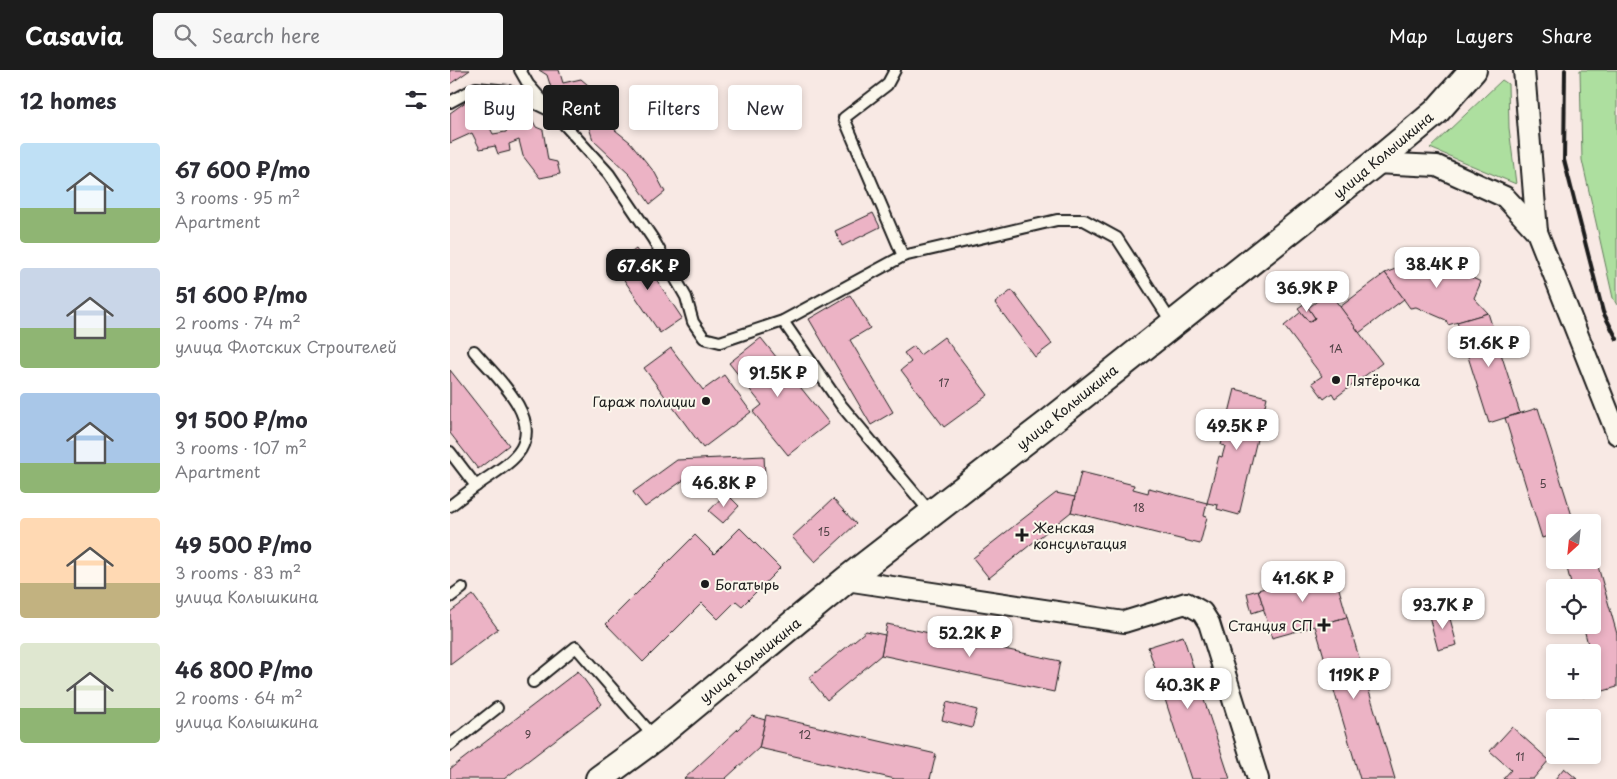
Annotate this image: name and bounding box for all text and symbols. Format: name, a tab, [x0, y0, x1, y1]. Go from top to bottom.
search box	[153, 13, 503, 58]
text: Casavia	[25, 17, 123, 53]
icon: search	[171, 21, 199, 49]
text: Search here	[211, 21, 320, 49]
text: Map	[1389, 22, 1428, 49]
text: Layers	[1456, 22, 1513, 49]
text: Share	[1541, 22, 1592, 49]
text: 12 homes	[20, 84, 117, 116]
chip: Buy	[465, 85, 533, 130]
chip: Rent	[543, 85, 619, 130]
chip: Filters	[629, 85, 718, 130]
chip: New	[728, 85, 802, 130]
icon: filters	[402, 86, 430, 114]
street label: улица Колышкина	[1328, 107, 1438, 203]
text: 67 600 ₽/mo	[175, 153, 310, 185]
icon: home	[60, 163, 120, 223]
text: 3 rooms · 95 m²	[175, 185, 300, 209]
text: Apartment	[175, 209, 260, 233]
pin: 38.4K ₽	[1391, 246, 1483, 289]
pin: 67.6K ₽	[602, 248, 694, 291]
text: 38.4K ₽	[1406, 251, 1468, 275]
text: 67.6K ₽	[617, 253, 679, 277]
pin: 36.9K ₽	[1261, 270, 1353, 313]
text: 36.9K ₽	[1276, 275, 1338, 299]
text: 51 600 ₽/mo	[175, 278, 307, 310]
icon: home	[60, 288, 120, 348]
text: 2 rooms · 74 m²	[175, 310, 301, 334]
pin: 51.6K ₽	[1443, 326, 1535, 368]
text: 51.6K ₽	[1459, 330, 1519, 354]
text: улица Флотских Строителей	[175, 334, 397, 358]
house number: 1А	[1329, 340, 1343, 357]
pin: 91.5K ₽	[732, 356, 824, 398]
street label: улица Колышкина	[1012, 359, 1122, 455]
text: 91.5K ₽	[749, 360, 807, 384]
place label: Пятёрочка	[1346, 370, 1420, 391]
house number: 17	[939, 374, 950, 391]
marker: Пятёрочка	[1330, 374, 1342, 386]
place label: Гараж полиции	[593, 391, 696, 412]
marker: Гараж полиции	[700, 395, 712, 407]
text: 91 500 ₽/mo	[175, 403, 308, 435]
pin: 49.5K ₽	[1191, 408, 1283, 451]
icon: home	[60, 413, 120, 473]
text: 49.5K ₽	[1207, 413, 1267, 437]
text: 3 rooms · 107 m²	[175, 435, 307, 459]
text: Apartment	[175, 459, 260, 483]
pin: 46.8K ₽	[678, 466, 770, 508]
text: 46.8K ₽	[692, 470, 756, 494]
house number: 5	[1539, 475, 1547, 492]
house number: 18	[1133, 499, 1145, 516]
north arrow	[1546, 514, 1601, 569]
map controls	[1546, 514, 1601, 764]
place label: Женская консультация	[1033, 517, 1127, 554]
house number: 15	[818, 523, 830, 540]
text: 49 500 ₽/mo	[175, 528, 312, 560]
marker: Женская консультация	[1015, 528, 1029, 542]
icon: home	[60, 538, 120, 598]
text: 3 rooms · 83 m²	[175, 560, 301, 584]
pin: 41.6K ₽	[1257, 560, 1349, 603]
text: 41.6K ₽	[1272, 565, 1334, 589]
place label: Богатырь	[715, 574, 779, 595]
marker: Богатырь	[699, 578, 711, 590]
button: locate	[1546, 579, 1601, 634]
text: улица Колышкина	[175, 584, 318, 608]
pin: 93.7K ₽	[1397, 588, 1489, 630]
text: 93.7K ₽	[1413, 592, 1473, 616]
street label: улица Колышкина	[695, 612, 805, 708]
place label: Станция СП	[1228, 615, 1313, 636]
pin: 52.2K ₽	[924, 616, 1016, 658]
marker: Станция СП	[1317, 618, 1331, 632]
text: 52.2K ₽	[938, 620, 1002, 644]
button: +	[1546, 644, 1601, 699]
text: 46 800 ₽/mo	[175, 653, 313, 685]
pin: 119K ₽	[1313, 658, 1395, 700]
text: 119K ₽	[1329, 662, 1379, 686]
icon: home	[60, 663, 120, 723]
pin: 40.3K ₽	[1142, 668, 1234, 710]
text: 40.3K ₽	[1156, 672, 1220, 696]
text: 2 rooms · 64 m²	[175, 685, 303, 709]
text: улица Колышкина	[175, 709, 318, 733]
button: −	[1546, 709, 1601, 764]
house number: 9	[525, 726, 531, 743]
house number: 12	[799, 726, 812, 743]
house number: 11	[1515, 748, 1525, 765]

